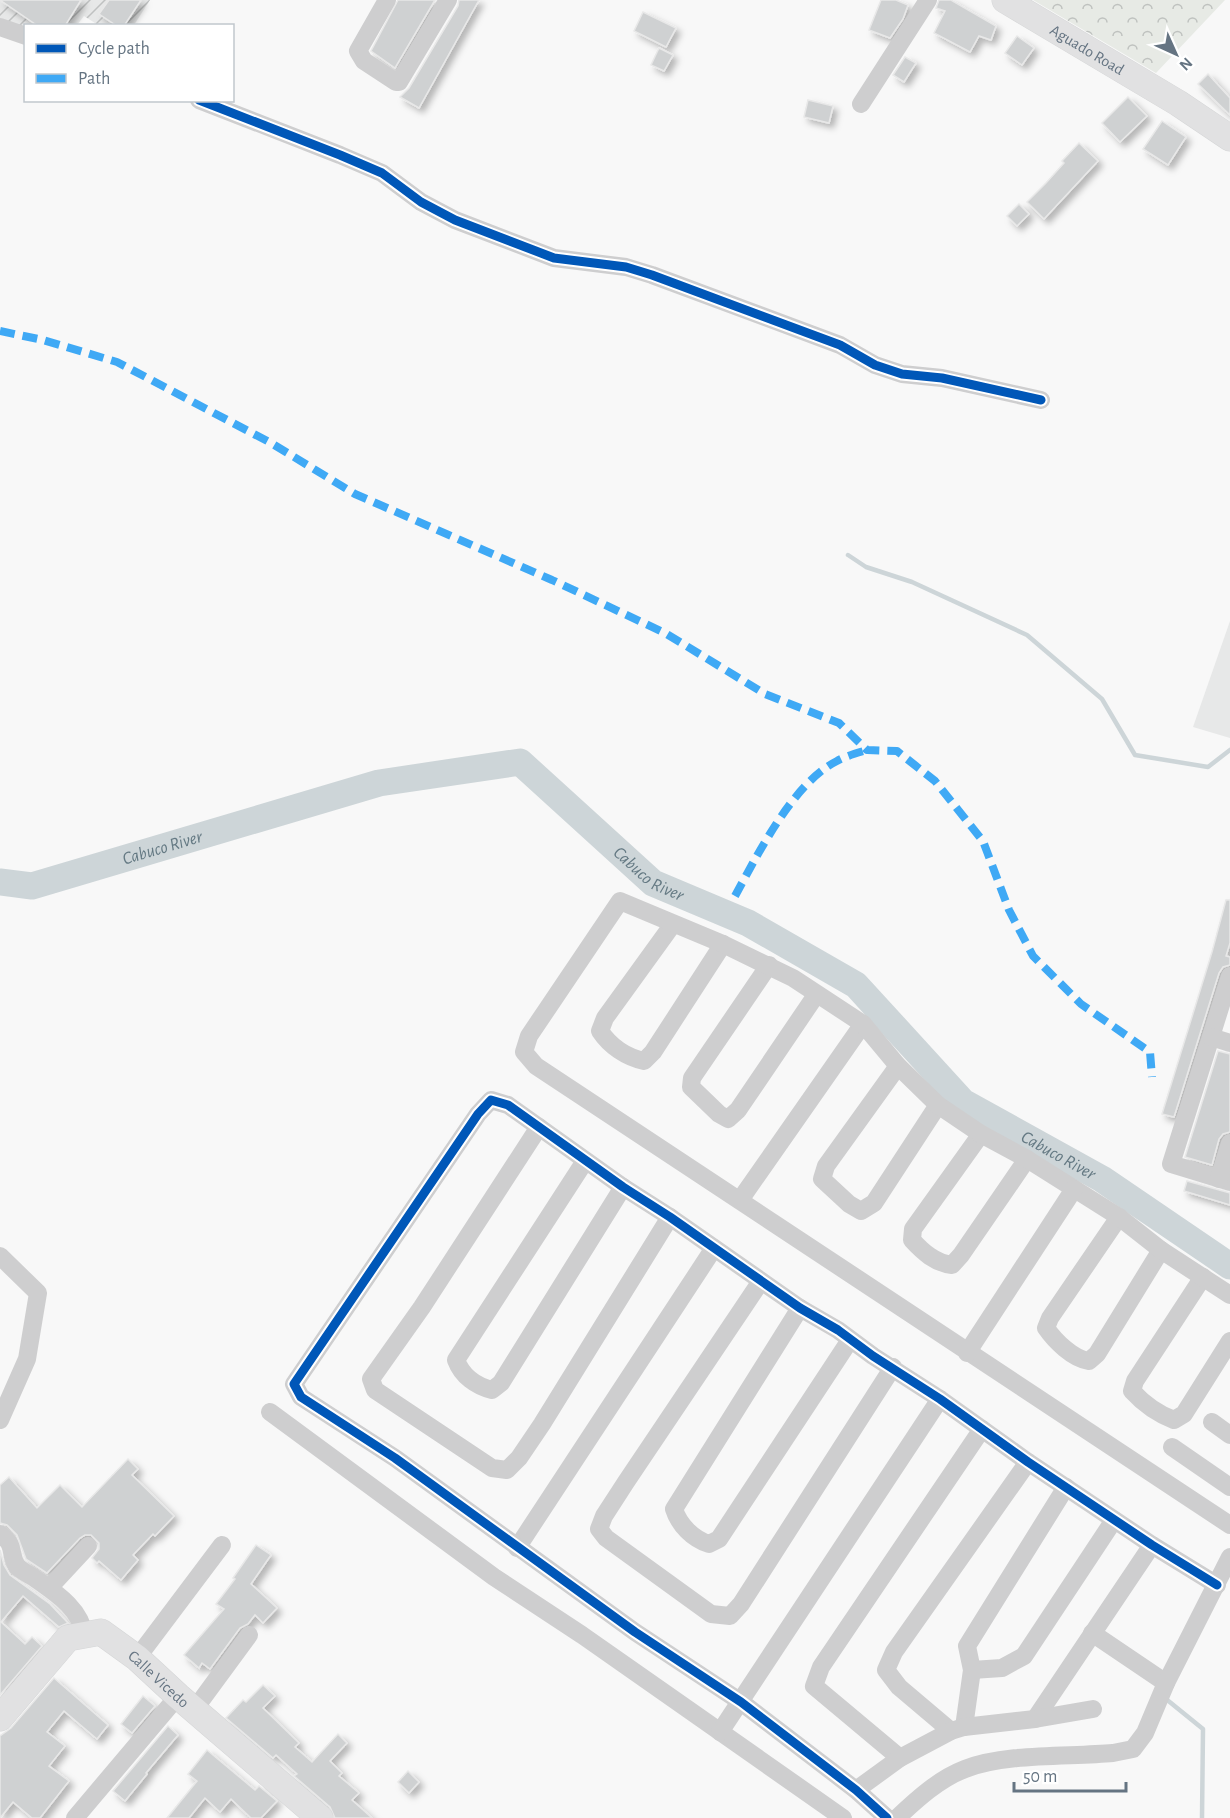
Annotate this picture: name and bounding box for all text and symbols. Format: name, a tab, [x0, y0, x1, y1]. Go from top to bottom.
street label: Aguado Road	[1047, 22, 1127, 78]
legend	[24, 24, 234, 102]
north arrow	[1146, 24, 1206, 84]
text: Cycle path	[78, 40, 150, 58]
text: N	[1176, 54, 1195, 73]
text: Path	[78, 70, 110, 88]
water label: Cabuco River	[120, 828, 206, 869]
water label: Cabuco River	[609, 844, 687, 905]
water label: Cabuco River	[1018, 1128, 1099, 1184]
street label: Calle Vicedo	[125, 1648, 192, 1711]
scale bar	[1014, 1755, 1126, 1793]
text: 50 m	[1023, 1768, 1057, 1786]

